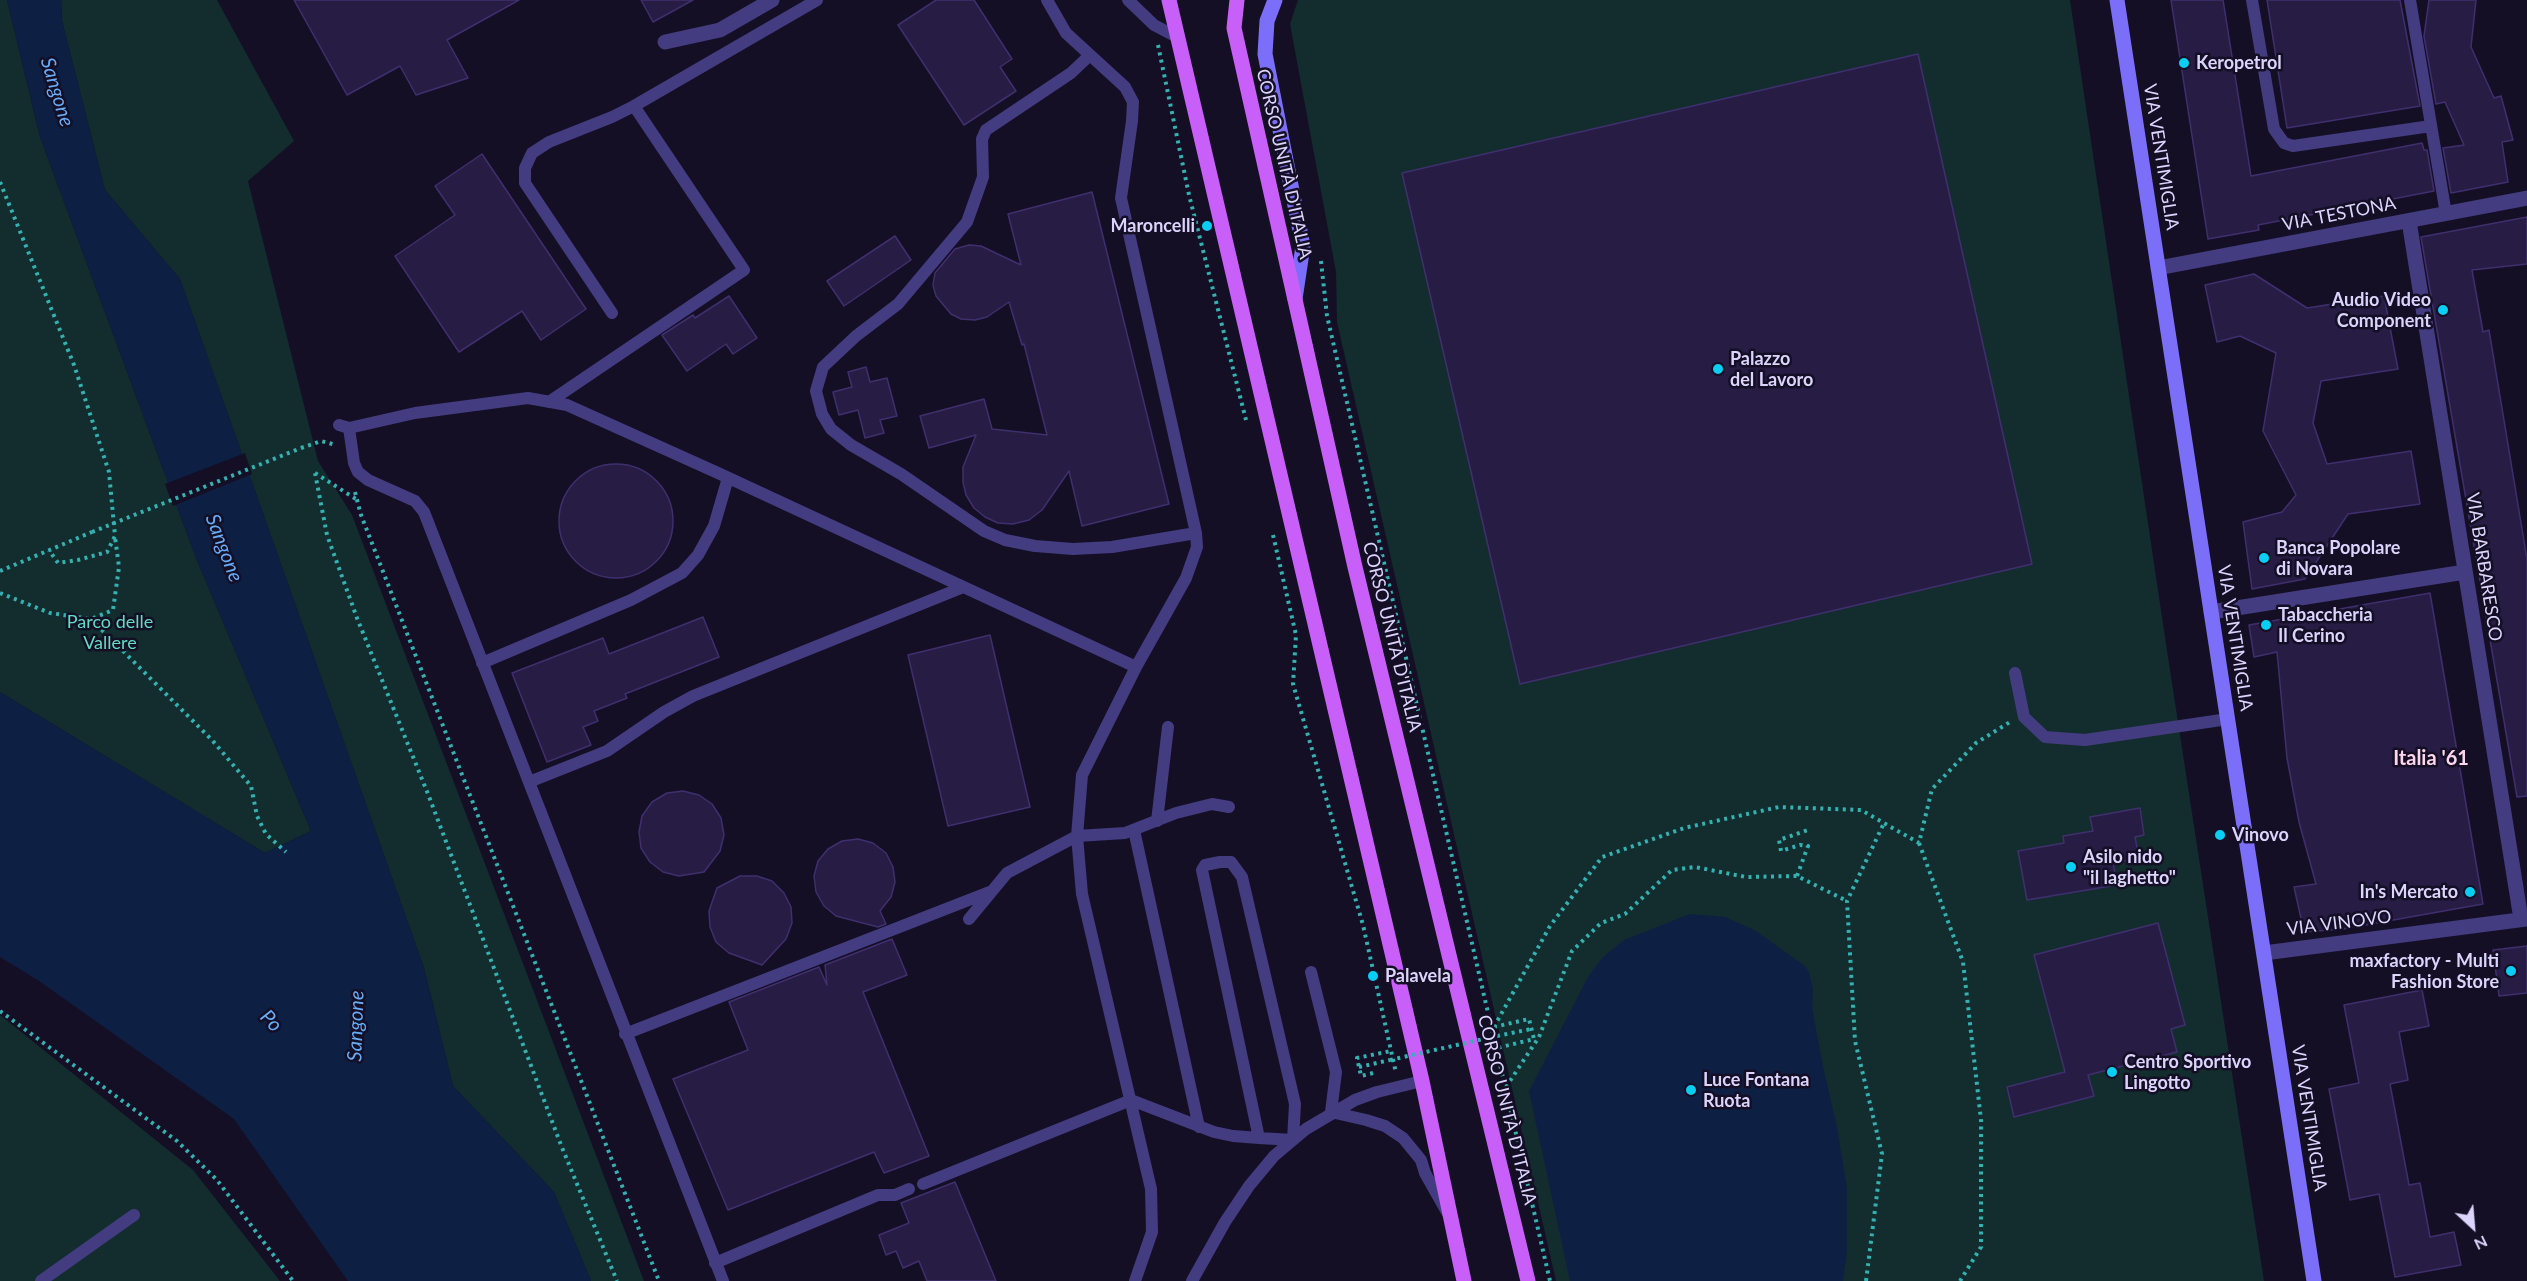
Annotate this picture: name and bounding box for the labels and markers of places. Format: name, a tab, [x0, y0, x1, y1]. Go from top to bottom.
place label: Keropetrol	[2196, 52, 2282, 74]
marker: Keropetrol	[2177, 56, 2191, 70]
place label: Maroncelli	[1110, 215, 1195, 237]
marker: Maroncelli	[1200, 219, 1214, 233]
place label: Audio Video Component	[2332, 289, 2431, 332]
marker: Audio Video Component	[2436, 303, 2450, 317]
place label: Palazzo del Lavoro	[1730, 348, 1813, 391]
marker: Palazzo del Lavoro	[1711, 362, 1725, 376]
place label: Banca Popolare di Novara	[2276, 537, 2400, 580]
marker: Banca Popolare di Novara	[2257, 551, 2271, 565]
place label: Tabaccheria Il Cerino	[2278, 604, 2373, 646]
marker: Tabaccheria Il Cerino	[2259, 618, 2273, 632]
place label: Vinovo	[2232, 824, 2289, 846]
marker: Vinovo	[2213, 828, 2227, 842]
place label: Asilo nido "il laghetto"	[2083, 846, 2176, 888]
marker: Asilo nido "il laghetto"	[2064, 860, 2078, 874]
place label: In's Mercato	[2360, 881, 2458, 903]
marker: In's Mercato	[2463, 885, 2477, 899]
place label: maxfactory - Multi Fashion Store	[2349, 950, 2499, 992]
marker: maxfactory - Multi Fashion Store	[2504, 964, 2518, 978]
place label: Palavela	[1385, 965, 1451, 987]
marker: Palavela	[1366, 969, 1380, 983]
place label: Centro Sportivo Lingotto	[2124, 1051, 2251, 1094]
marker: Centro Sportivo Lingotto	[2105, 1065, 2119, 1079]
place label: Luce Fontana Ruota	[1703, 1069, 1809, 1112]
marker: Luce Fontana Ruota	[1684, 1083, 1698, 1097]

